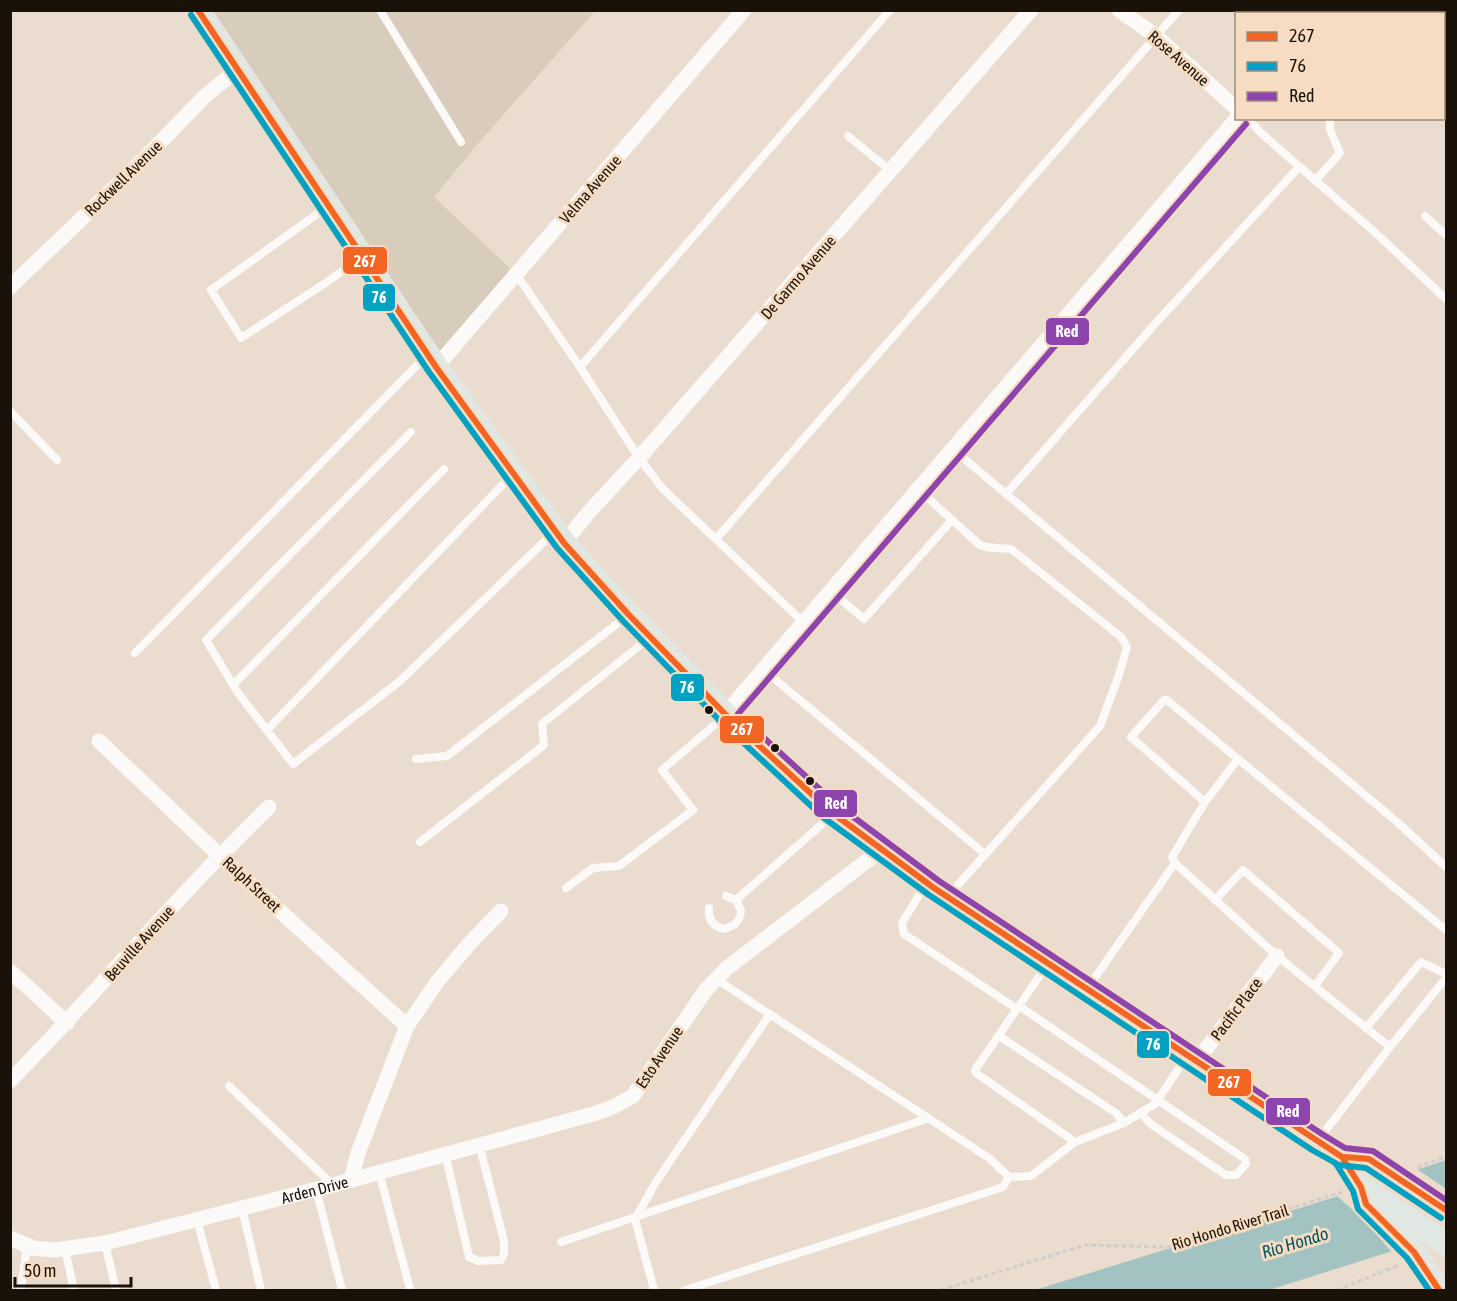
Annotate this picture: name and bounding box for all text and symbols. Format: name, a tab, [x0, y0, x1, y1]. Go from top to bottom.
legend	[1235, 12, 1445, 120]
text: 267	[1289, 25, 1314, 46]
street label: Rose Avenue	[1145, 27, 1213, 89]
text: 76	[1289, 55, 1306, 76]
text: Red	[1289, 85, 1315, 106]
street label: Rockwell Avenue	[81, 137, 165, 219]
street label: Velma Avenue	[556, 151, 624, 227]
street label: De Garmo Avenue	[757, 232, 839, 322]
line badge: 267	[342, 246, 388, 275]
text: 267	[354, 252, 376, 270]
line badge: 76	[362, 283, 396, 312]
text: 76	[371, 288, 387, 306]
line badge: Red	[1045, 317, 1090, 346]
text: Red	[1056, 322, 1079, 340]
line badge: 76	[670, 673, 705, 702]
text: 76	[679, 678, 695, 696]
unlabelled marker	[703, 704, 715, 716]
line badge: 267	[719, 715, 765, 744]
text: 267	[731, 720, 753, 738]
unlabelled marker	[769, 742, 781, 754]
unlabelled marker	[804, 775, 816, 787]
line badge: Red	[813, 789, 858, 818]
text: Red	[825, 794, 848, 812]
street label: Ralph Street	[219, 853, 285, 916]
street label: Beuville Avenue	[101, 902, 177, 984]
street label: Pacific Place	[1207, 974, 1265, 1044]
street label: Esto Avenue	[632, 1023, 686, 1091]
line badge: 76	[1136, 1030, 1170, 1059]
text: 76	[1145, 1035, 1161, 1053]
line badge: 267	[1207, 1068, 1252, 1097]
text: 267	[1218, 1073, 1240, 1091]
line badge: Red	[1265, 1097, 1311, 1126]
text: Red	[1277, 1102, 1300, 1120]
street label: Arden Drive	[279, 1172, 350, 1207]
street label: Rio Hondo River Trail	[1169, 1200, 1291, 1253]
water label: Rio Hondo	[1259, 1222, 1331, 1263]
scale bar	[15, 1250, 130, 1288]
text: 50 m	[24, 1260, 56, 1281]

